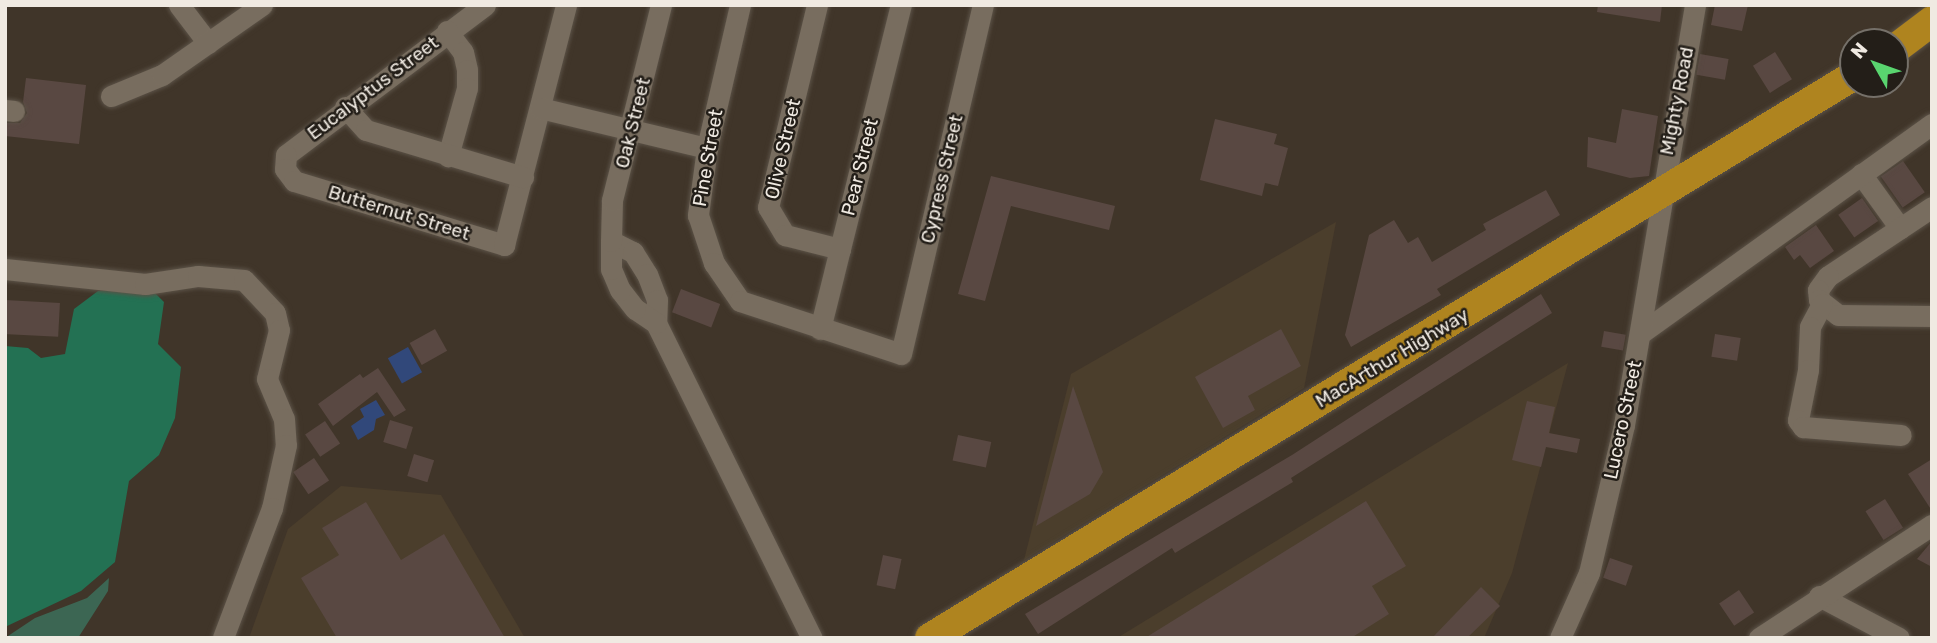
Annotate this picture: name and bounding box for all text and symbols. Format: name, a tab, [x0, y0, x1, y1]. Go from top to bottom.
north arrow	[1839, 28, 1909, 98]
street label: Eucalyptus Street	[303, 31, 443, 145]
text: N	[1846, 38, 1872, 63]
street label: Mighty Road	[1655, 45, 1699, 157]
street label: Oak Street	[611, 75, 655, 171]
street label: Olive Street	[760, 97, 806, 201]
street label: Pine Street	[688, 108, 728, 208]
street label: Cypress Street	[916, 113, 968, 245]
street label: Pear Street	[837, 116, 883, 218]
street label: Butternut Street	[325, 181, 473, 245]
street label: MacArthur Highway	[1311, 303, 1473, 413]
street label: Lucero Street	[1599, 359, 1647, 481]

